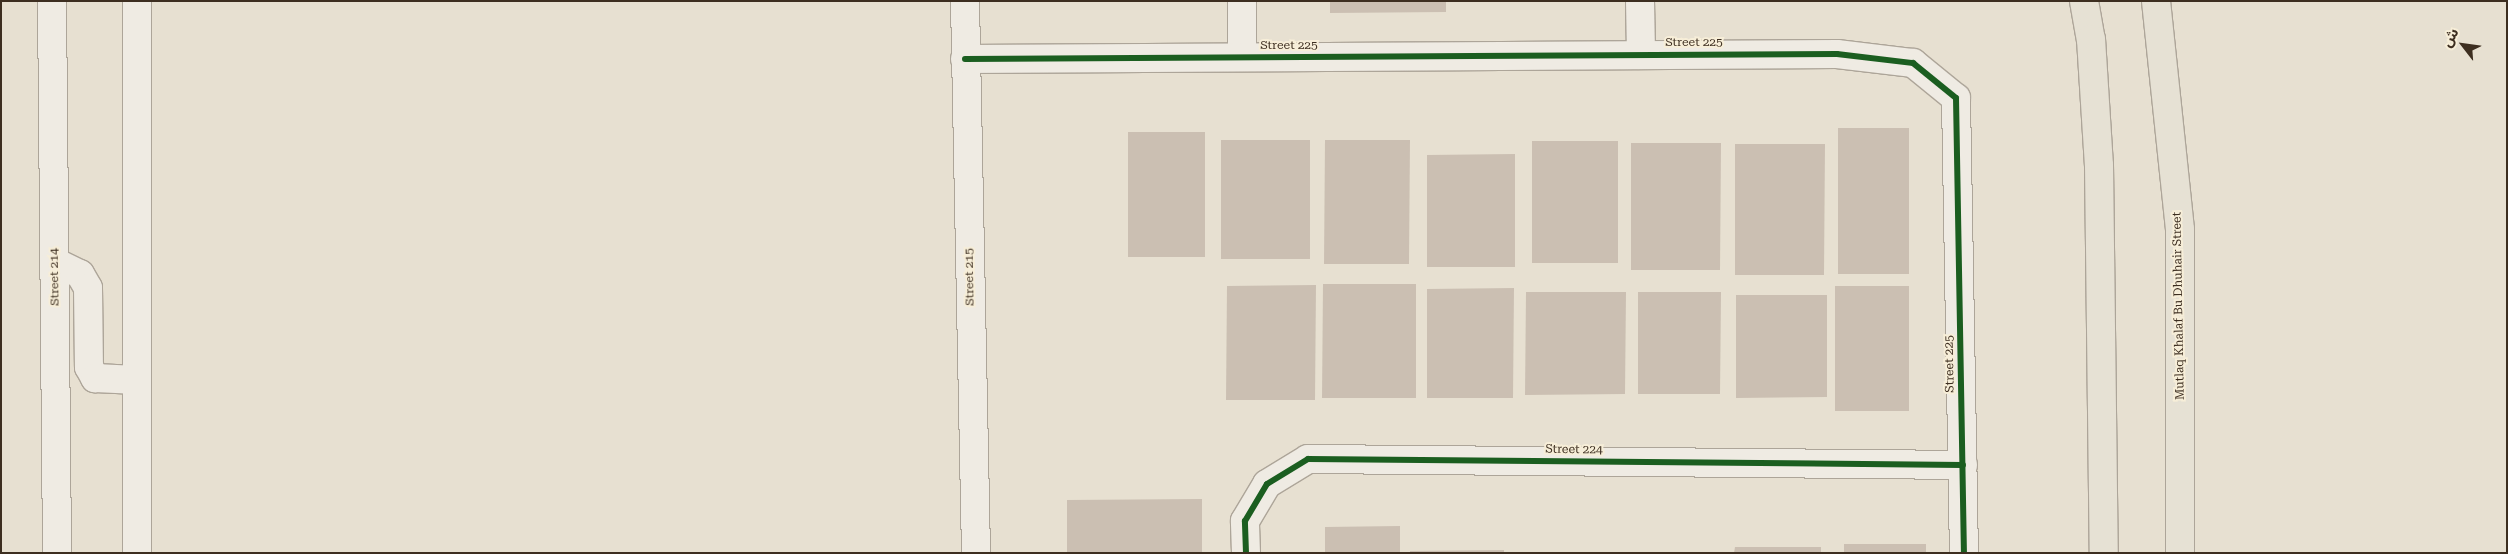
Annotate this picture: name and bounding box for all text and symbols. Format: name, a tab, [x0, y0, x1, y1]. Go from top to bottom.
north arrow	[2438, 20, 2488, 70]
text: ش	[2438, 25, 2462, 50]
street label: Street 225	[1665, 36, 1723, 50]
street label: Street 225	[1260, 39, 1318, 53]
street label: Mutlaq Khalaf Bu Dhuhair Street	[2170, 212, 2188, 400]
street label: Street 214	[47, 248, 63, 306]
street label: Street 215	[962, 248, 978, 306]
street label: Street 225	[1942, 335, 1958, 393]
street label: Street 224	[1545, 442, 1603, 458]

